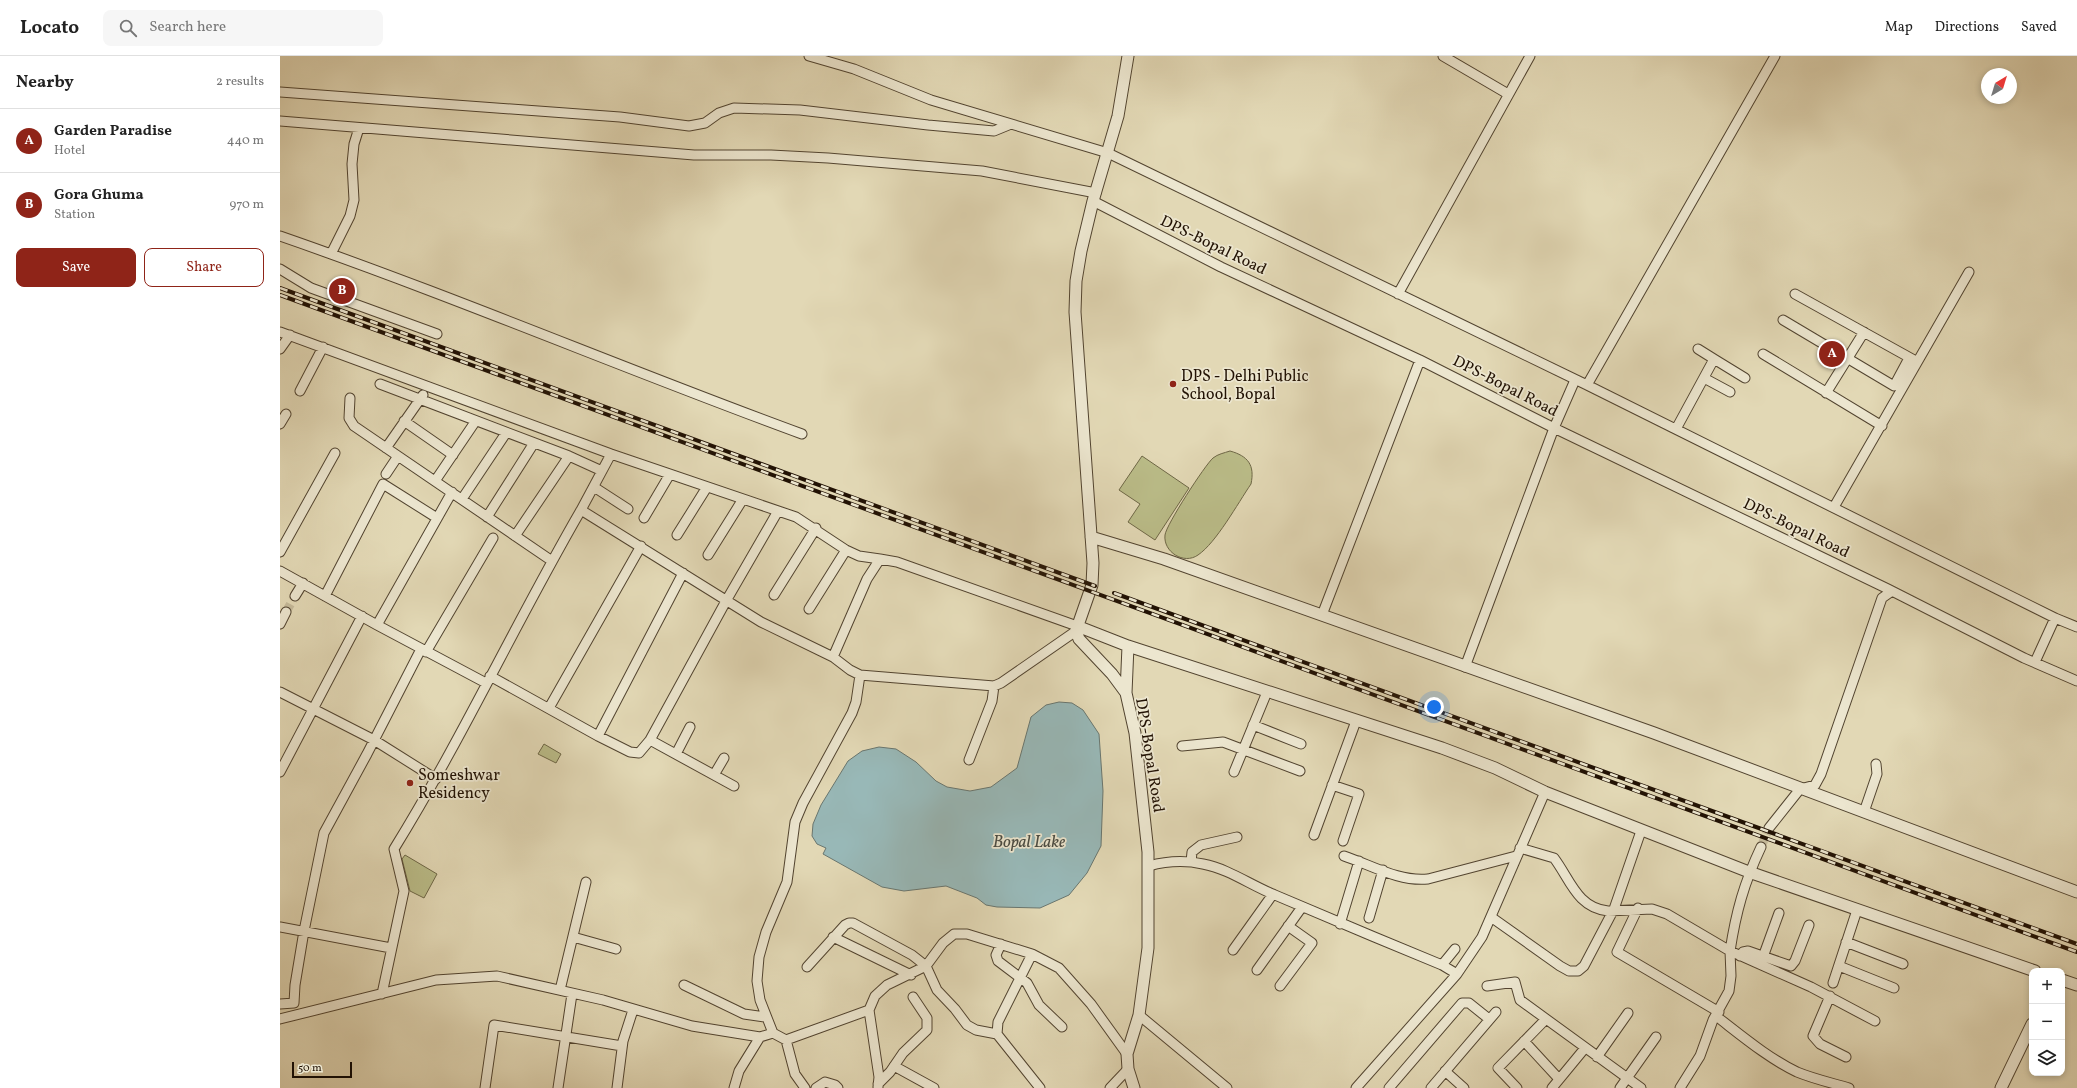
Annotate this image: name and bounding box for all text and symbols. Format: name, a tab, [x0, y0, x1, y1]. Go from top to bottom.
search box	[103, 10, 383, 46]
text: Locato	[20, 15, 79, 41]
icon: search	[117, 17, 139, 39]
text: Search here	[149, 17, 226, 38]
text: Map	[1885, 18, 1913, 37]
text: Directions	[1935, 18, 1999, 37]
text: Saved	[2021, 18, 2057, 37]
north arrow	[1981, 68, 2017, 104]
text: Nearby	[16, 71, 74, 94]
text: 2 results	[216, 73, 264, 91]
text: Garden Paradise	[54, 121, 172, 142]
text: A	[24, 132, 34, 150]
text: 440 m	[227, 132, 264, 150]
text: Hotel	[54, 142, 85, 160]
text: Gora Ghuma	[54, 185, 144, 206]
text: B	[25, 196, 33, 214]
text: 970 m	[230, 196, 264, 214]
text: Station	[54, 206, 95, 224]
street label: DPS-Bopal Road	[1156, 211, 1270, 281]
button: Save	[16, 248, 136, 287]
button: Share	[144, 248, 264, 287]
pin: B	[329, 276, 355, 306]
pin: A	[1819, 339, 1845, 369]
street label: DPS-Bopal Road	[1449, 351, 1562, 423]
place label: DPS - Delhi Public School, Bopal	[1181, 366, 1309, 406]
marker: DPS - Delhi Public School, Bopal	[1168, 379, 1178, 389]
street label: DPS-Bopal Road	[1739, 494, 1853, 564]
street label: DPS-Bopal Road	[1129, 696, 1169, 814]
your location	[1424, 697, 1444, 717]
place label: Someshwar Residency	[418, 765, 500, 805]
marker: Someshwar Residency	[405, 778, 415, 788]
water label: Bopal Lake	[993, 831, 1066, 854]
map controls	[2029, 968, 2065, 1076]
button: +	[2029, 968, 2065, 1004]
button: −	[2029, 1004, 2065, 1040]
button: layers	[2029, 1040, 2065, 1076]
scale bar	[292, 1060, 352, 1079]
text: 50 m	[298, 1061, 322, 1076]

